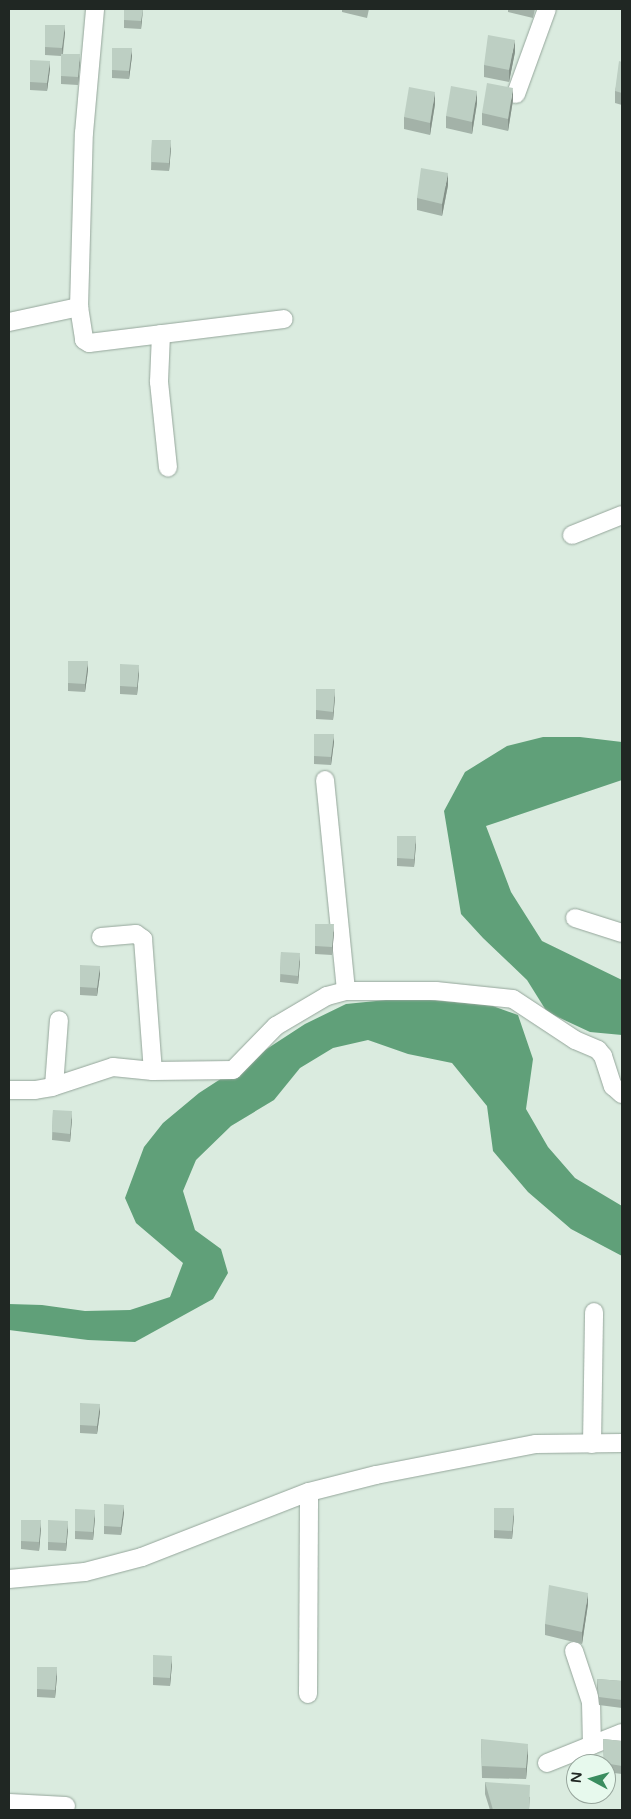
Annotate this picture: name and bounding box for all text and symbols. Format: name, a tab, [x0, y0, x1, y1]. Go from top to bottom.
north arrow	[566, 1754, 616, 1804]
text: N	[568, 1771, 586, 1784]

